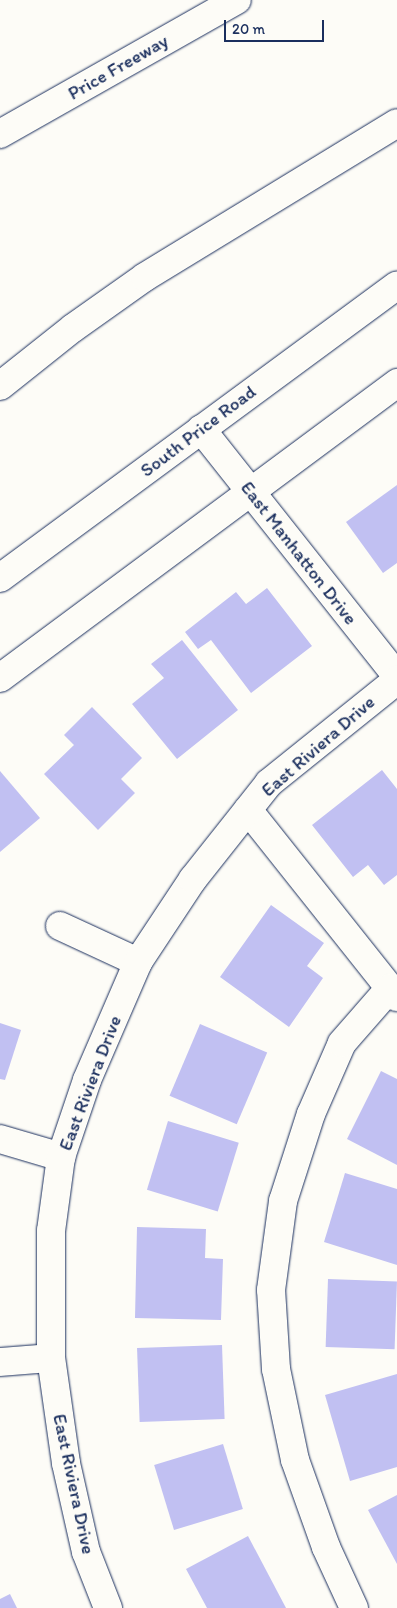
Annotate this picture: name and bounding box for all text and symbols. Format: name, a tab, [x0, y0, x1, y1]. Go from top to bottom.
scale bar	[227, 10, 327, 42]
text: 20 m	[232, 20, 265, 38]
street label: Price Freeway	[64, 29, 172, 105]
street label: South Price Road	[136, 380, 260, 482]
street label: East Manhatton Drive	[236, 477, 362, 629]
street label: East Riviera Drive	[256, 690, 380, 802]
street label: East Riviera Drive	[54, 1012, 126, 1154]
street label: East Riviera Drive	[48, 1411, 100, 1557]

